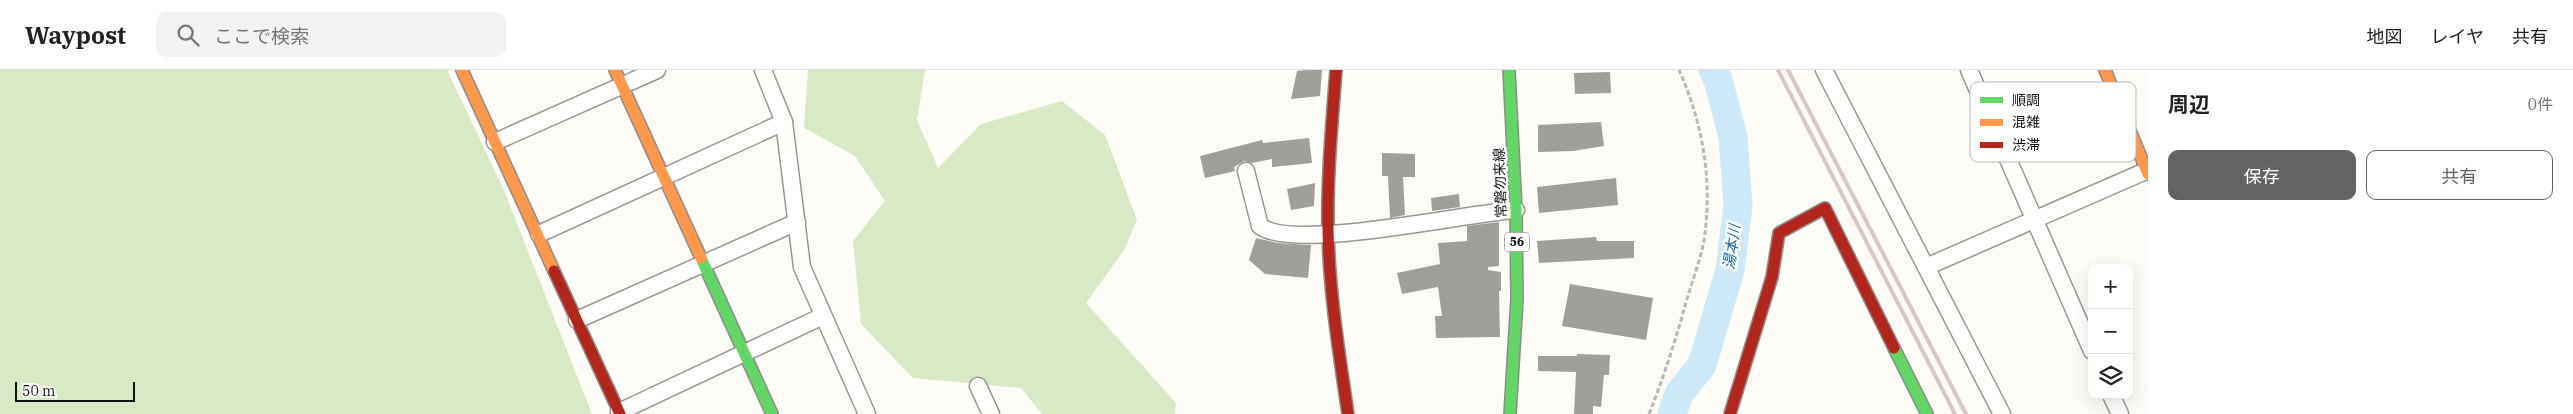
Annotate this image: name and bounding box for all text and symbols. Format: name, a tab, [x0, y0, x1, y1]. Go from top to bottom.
search box	[156, 12, 506, 57]
text: Waypost	[25, 19, 126, 51]
icon: search	[174, 21, 202, 49]
text: ここで検索	[214, 24, 309, 48]
text: 地図	[2367, 25, 2403, 48]
text: レイヤ	[2431, 25, 2484, 48]
text: 共有	[2512, 25, 2548, 48]
legend	[1970, 82, 2136, 162]
text: 周辺	[2168, 90, 2210, 118]
text: 順調	[2012, 91, 2040, 109]
text: 0件	[2527, 94, 2553, 114]
text: 混雑	[2012, 113, 2040, 131]
text: 渋滞	[2012, 136, 2040, 154]
street label: 常磐勿来線	[1490, 148, 1510, 218]
button: 保存	[2168, 150, 2356, 200]
button: 共有	[2366, 150, 2553, 200]
water label: 湯本川	[1719, 221, 1744, 271]
road number: 56	[1504, 232, 1530, 252]
map controls	[2088, 264, 2133, 399]
button: +	[2088, 264, 2133, 309]
button: −	[2088, 309, 2133, 354]
button: layers	[2088, 354, 2133, 399]
scale bar	[15, 379, 135, 402]
text: 50 m	[22, 382, 55, 400]

